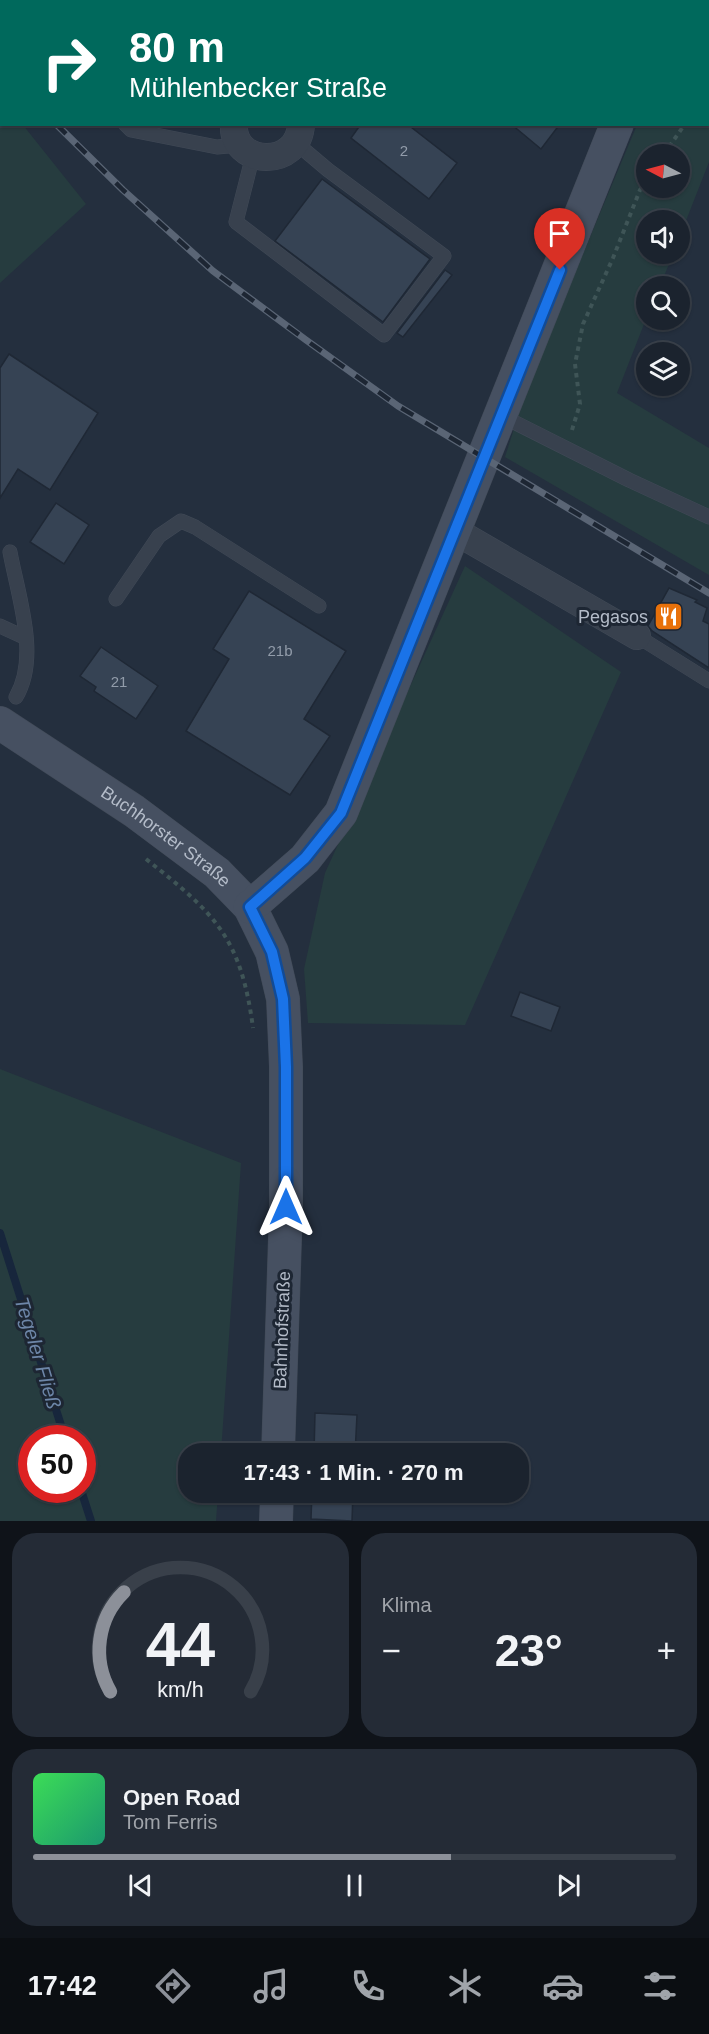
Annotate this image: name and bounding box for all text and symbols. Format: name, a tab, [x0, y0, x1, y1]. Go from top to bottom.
icon: right	[30, 24, 108, 102]
text: 80 m	[129, 24, 225, 71]
text: Mühlenbecker Straße	[129, 73, 387, 103]
house number: 2	[400, 142, 408, 159]
north arrow	[636, 144, 690, 198]
map controls	[636, 144, 690, 396]
pin	[534, 208, 585, 270]
button: sound	[636, 210, 690, 264]
icon: arrive	[543, 217, 576, 250]
button: search	[636, 276, 690, 330]
button: layers	[636, 342, 690, 396]
restaurant icon: Pegasos	[653, 601, 685, 633]
place label: Pegasos	[578, 607, 648, 627]
house number: 21b	[267, 642, 293, 659]
house number: 21	[111, 673, 127, 690]
street label: Buchhorster Straße	[97, 782, 235, 891]
position arrow	[254, 1175, 318, 1239]
street label: Bahnhofstraße	[270, 1271, 294, 1389]
water label: Tegeler Fließ	[11, 1294, 65, 1412]
speed limit sign: 50	[18, 1425, 96, 1503]
text: 17:43 · 1 Min. · 270 m	[243, 1460, 464, 1485]
text: Klima	[382, 1594, 432, 1616]
text: 44	[146, 1610, 215, 1679]
text: 23°	[495, 1625, 563, 1676]
text: −	[382, 1632, 401, 1669]
text: +	[657, 1632, 676, 1669]
text: km/h	[157, 1678, 203, 1702]
text: Open Road	[123, 1785, 240, 1810]
text: Tom Ferris	[123, 1811, 217, 1833]
icon: previous	[124, 1869, 157, 1902]
icon: pause	[338, 1869, 371, 1902]
icon: next	[552, 1869, 585, 1902]
icon: directions	[152, 1965, 194, 2007]
icon: music	[250, 1965, 292, 2007]
icon: phone	[347, 1965, 389, 2007]
icon: climate	[444, 1965, 486, 2007]
icon: car	[542, 1965, 584, 2007]
icon: filters	[639, 1965, 681, 2007]
text: 17:42	[28, 1971, 97, 2001]

